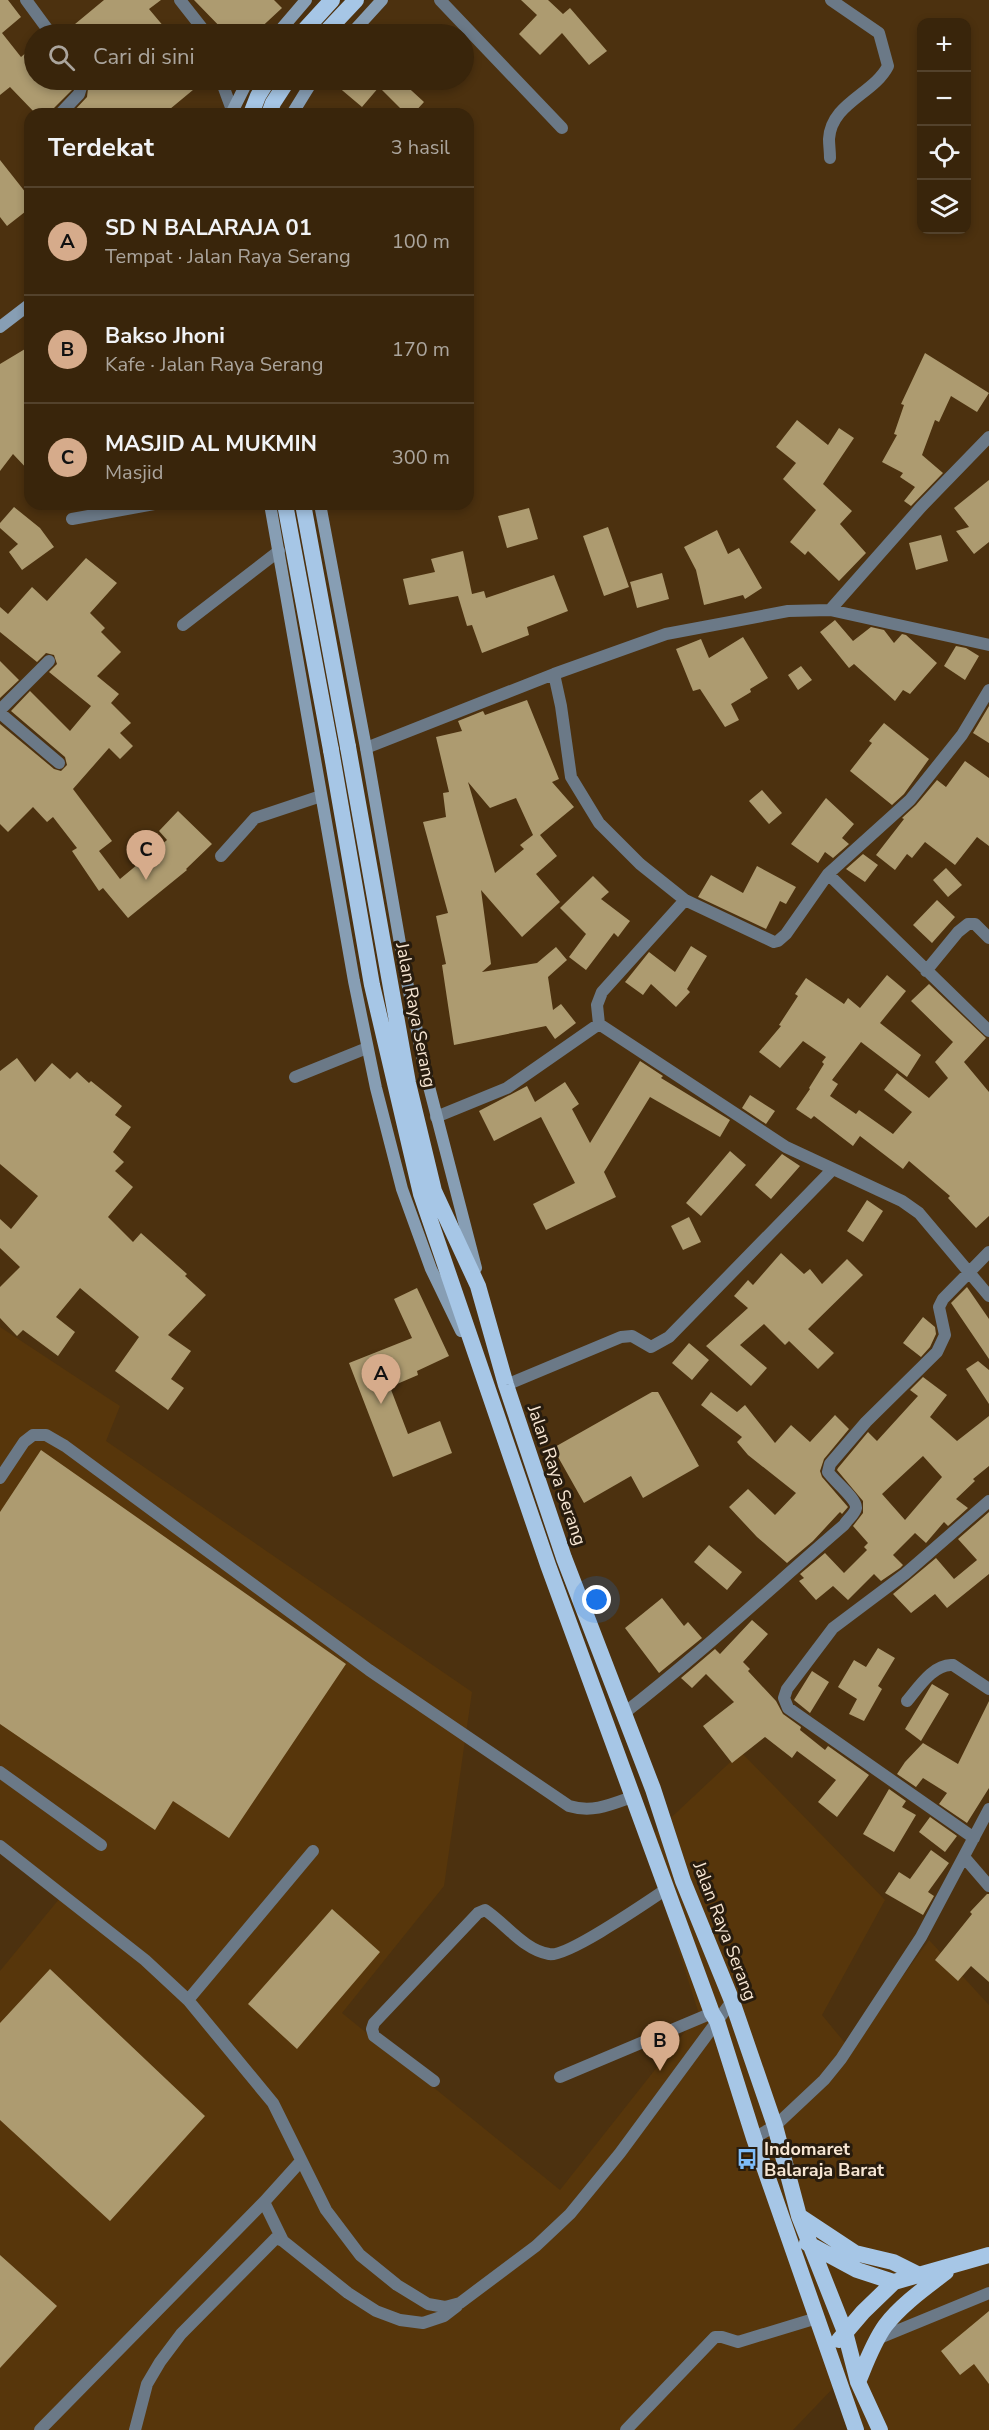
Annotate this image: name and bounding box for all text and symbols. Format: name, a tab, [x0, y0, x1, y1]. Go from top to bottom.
map controls	[917, 18, 971, 234]
button: +	[917, 18, 971, 72]
search box	[24, 24, 474, 90]
icon: search	[45, 41, 78, 74]
text: Cari di sini	[93, 42, 195, 72]
button: −	[917, 72, 971, 126]
button: locate	[917, 126, 971, 180]
text: Terdekat	[48, 130, 154, 165]
text: 3 hasil	[391, 134, 450, 161]
button: layers	[917, 180, 971, 234]
text: SD N BALARAJA 01	[105, 213, 312, 243]
text: A	[60, 228, 75, 255]
text: 100 m	[392, 228, 450, 255]
text: Tempat · Jalan Raya Serang	[105, 243, 351, 270]
text: Bakso Jhoni	[105, 321, 225, 351]
text: B	[61, 336, 74, 363]
text: 170 m	[392, 336, 450, 363]
text: Kafe · Jalan Raya Serang	[105, 351, 323, 378]
text: MASJID AL MUKMIN	[105, 429, 317, 459]
text: C	[61, 444, 74, 471]
text: 300 m	[392, 444, 450, 471]
text: Masjid	[105, 459, 163, 486]
pin: C	[126, 830, 166, 880]
street label: Jalan Raya Serang	[390, 940, 442, 1089]
pin: A	[362, 1354, 400, 1404]
street label: Jalan Raya Serang	[521, 1401, 592, 1548]
your location	[582, 1585, 611, 1614]
street label: Jalan Raya Serang	[687, 1857, 763, 2004]
pin: B	[640, 2022, 680, 2071]
place label: Indomaret Balaraja Barat	[764, 2137, 884, 2182]
bus stop icon: Indomaret Balaraja Barat	[735, 2147, 759, 2171]

